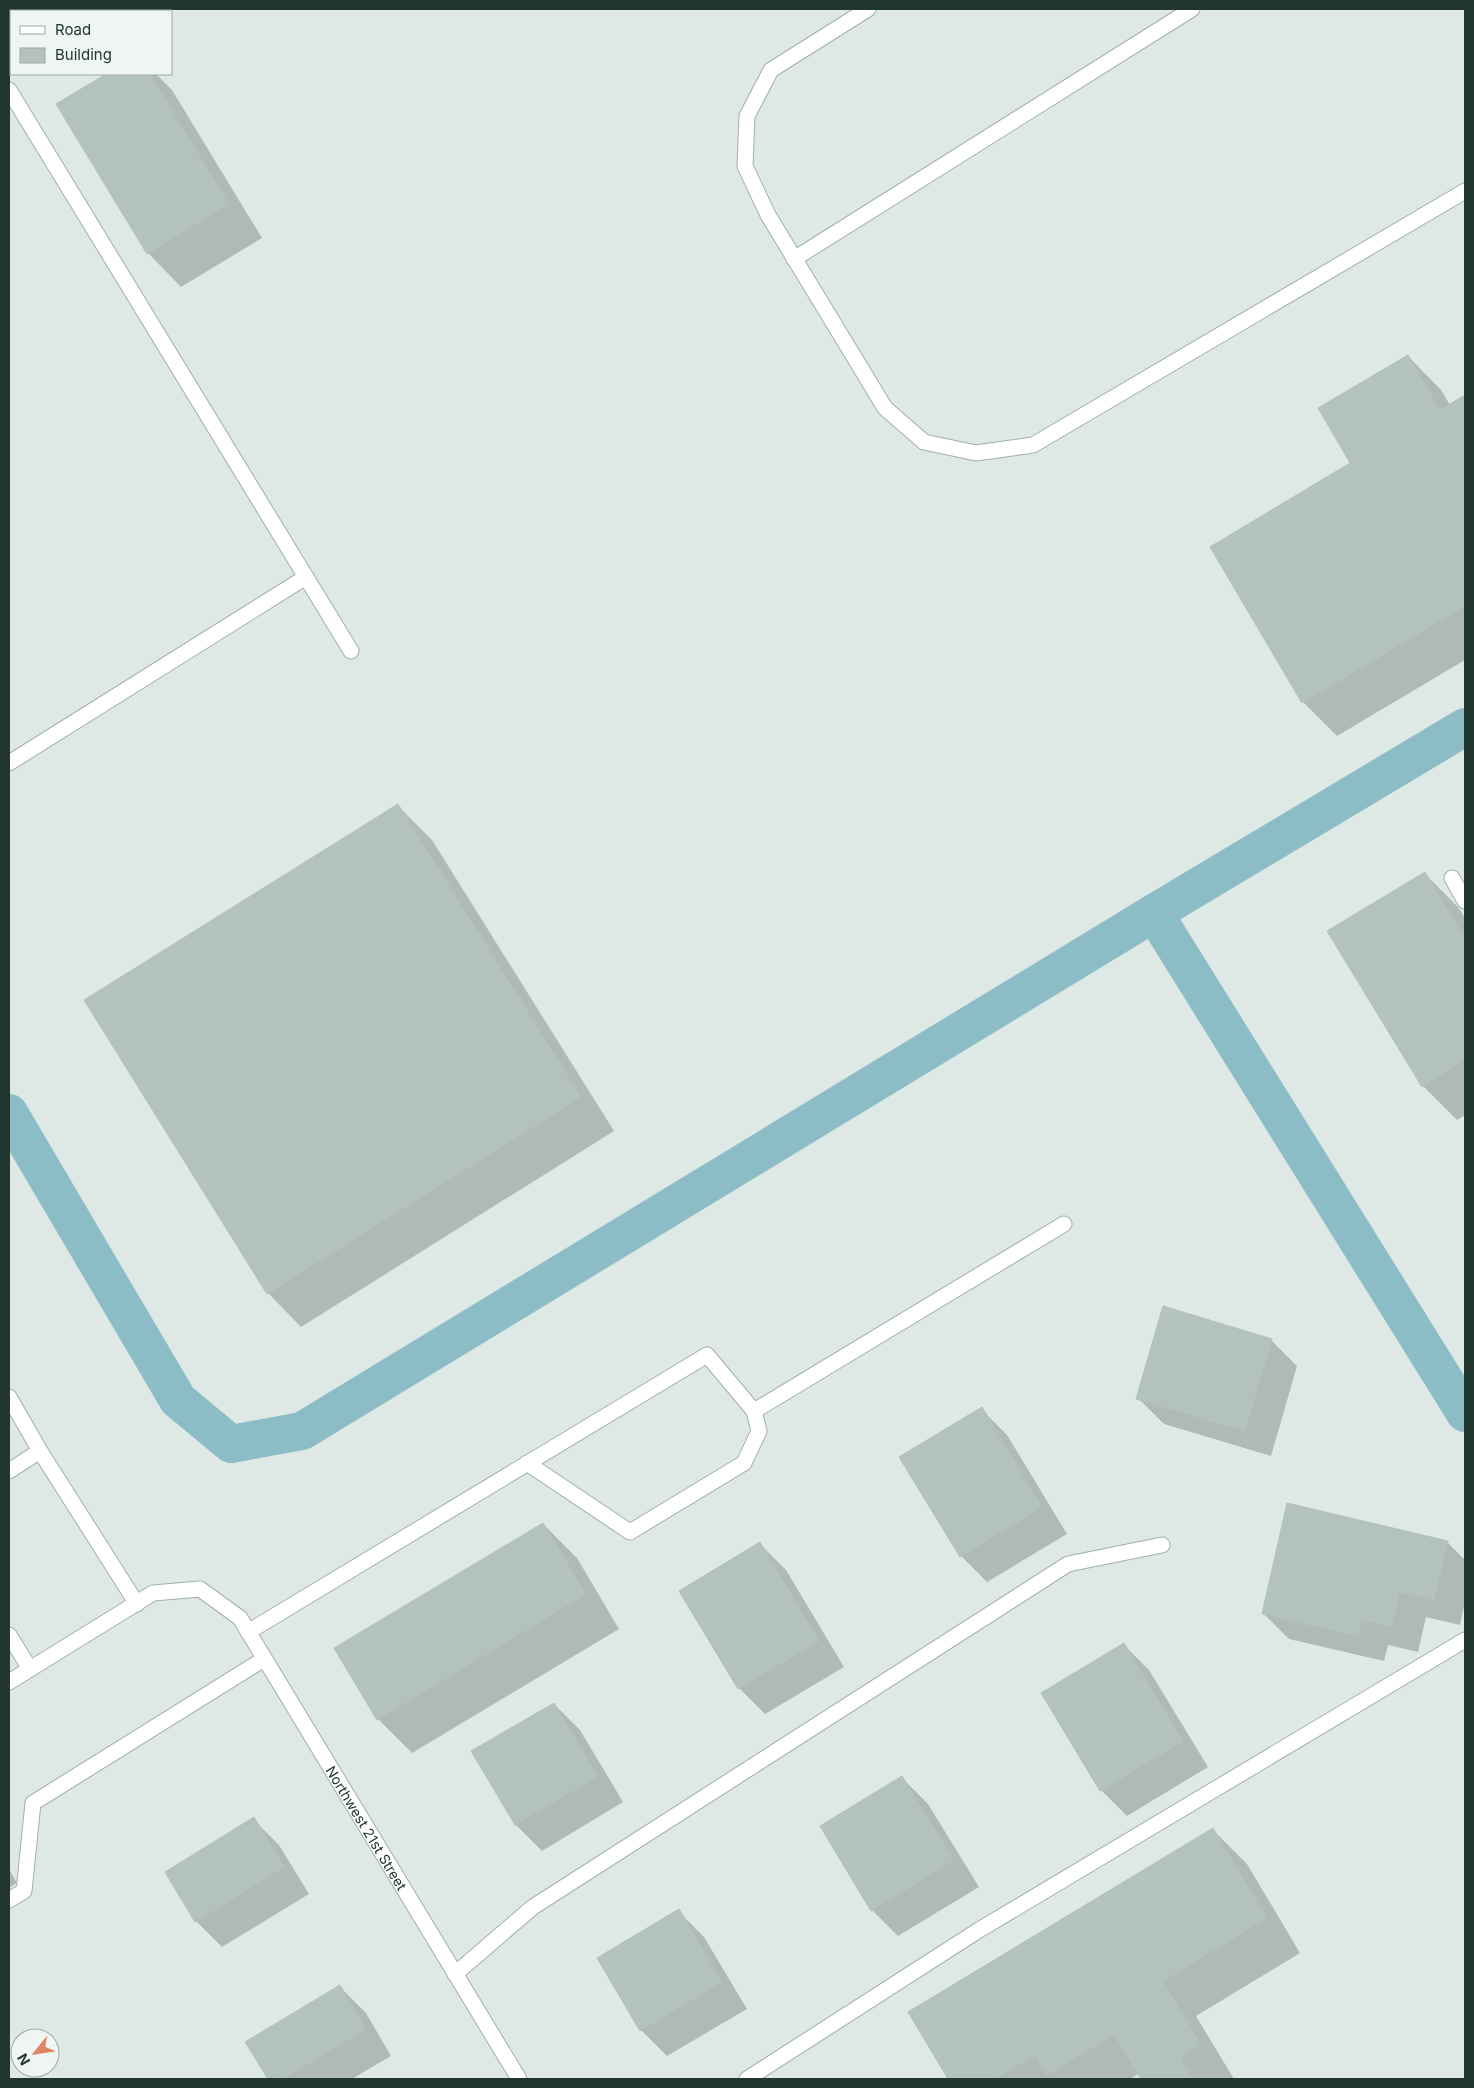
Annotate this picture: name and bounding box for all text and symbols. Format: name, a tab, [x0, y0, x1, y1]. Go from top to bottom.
legend	[10, 10, 172, 75]
text: Road	[55, 20, 91, 39]
text: Building	[55, 45, 112, 64]
street label: Northwest 21st Street	[323, 1762, 411, 1893]
north arrow	[10, 2028, 60, 2078]
text: N	[13, 2051, 33, 2069]

